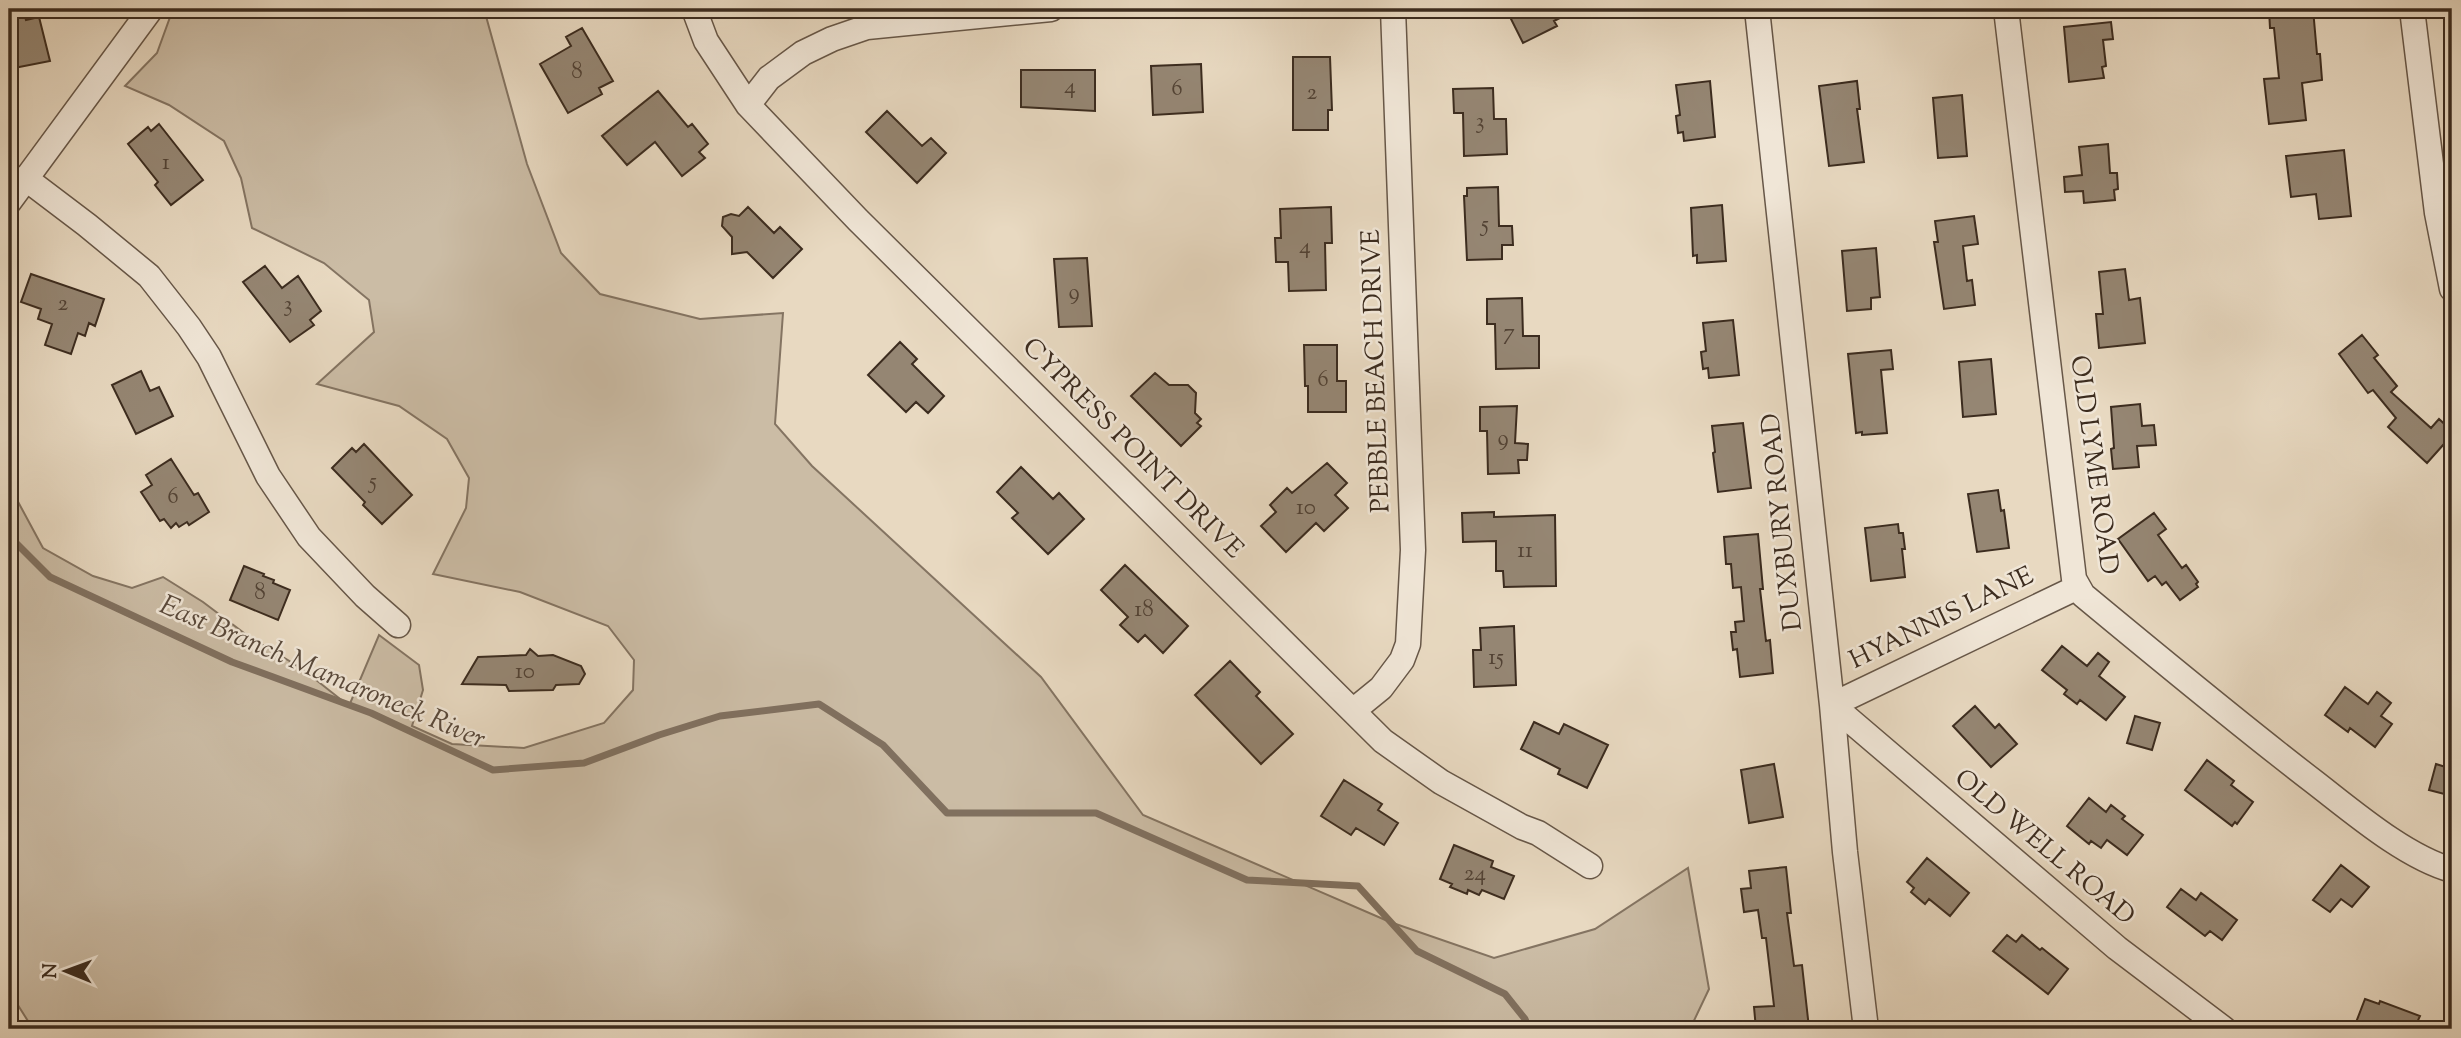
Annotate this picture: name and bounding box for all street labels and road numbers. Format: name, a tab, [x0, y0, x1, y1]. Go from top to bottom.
street label: PEBBLE BEACH DRIVE	[1354, 228, 1400, 513]
street label: CYPRESS POINT DRIVE	[1013, 330, 1251, 568]
street label: OLD LYME ROAD	[2059, 353, 2127, 577]
street label: DUXBURY ROAD	[1753, 411, 1813, 633]
street label: HYANNIS LANE	[1844, 558, 2041, 680]
street label: OLD WELL ROAD	[1946, 761, 2142, 935]

